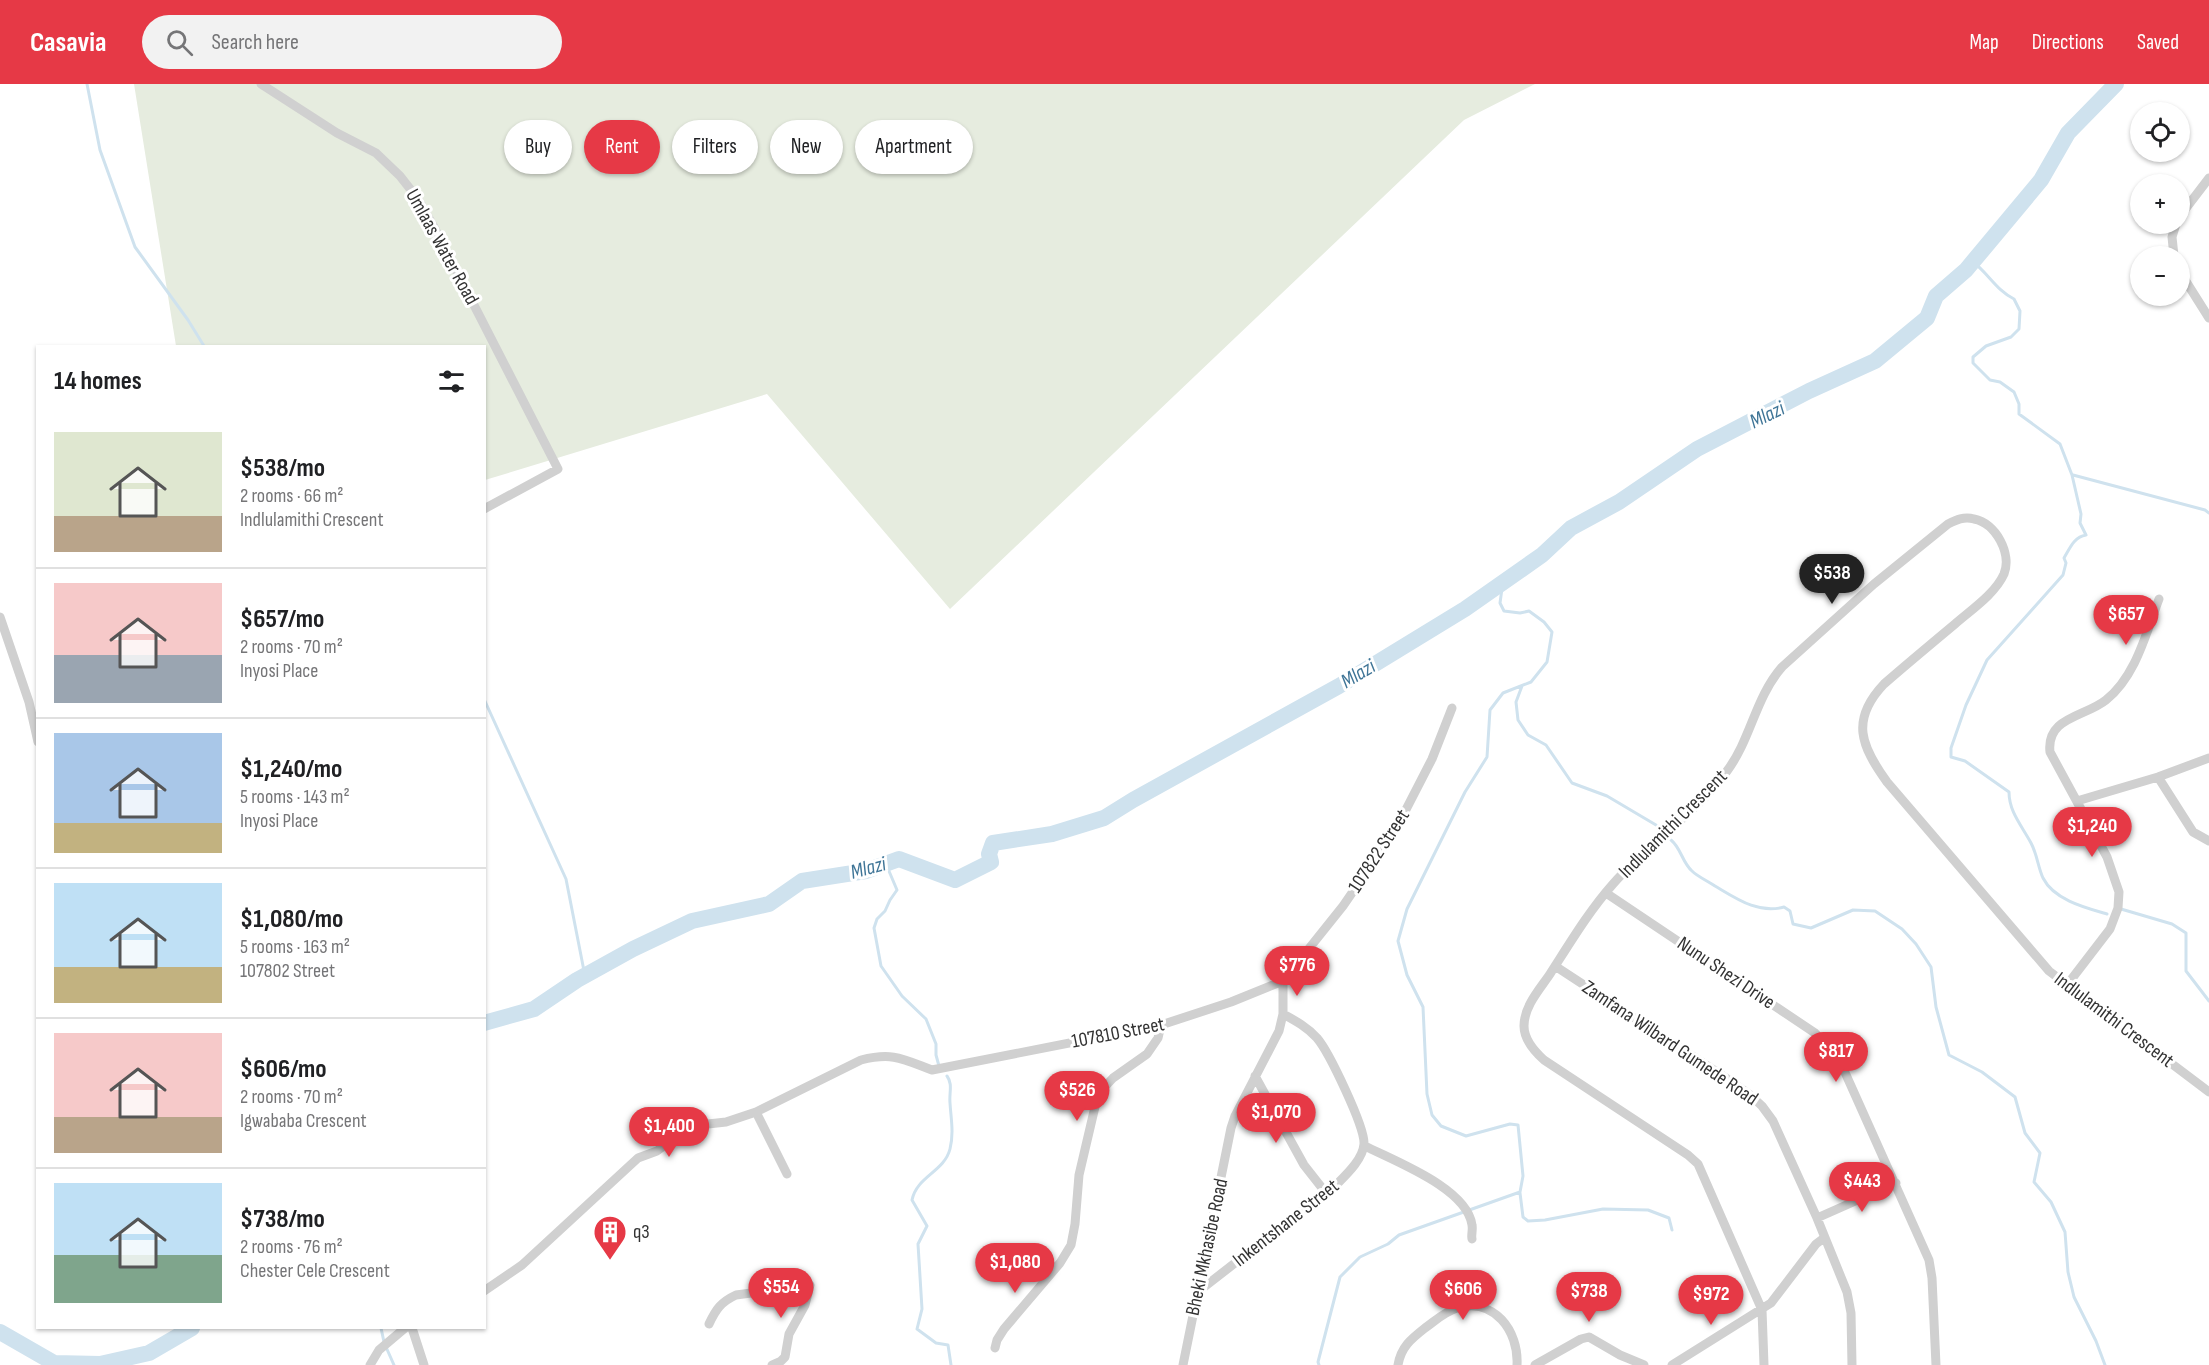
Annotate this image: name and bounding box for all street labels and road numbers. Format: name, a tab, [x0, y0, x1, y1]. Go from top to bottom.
street label: Umlaas Water Road	[400, 185, 484, 309]
street label: Indlulamithi Crescent	[1614, 765, 1732, 883]
street label: 107822 Street	[1343, 805, 1415, 897]
street label: Nunu Shezi Drive	[1673, 932, 1779, 1014]
street label: Indlulamithi Crescent	[2049, 967, 2179, 1073]
street label: Zamfana Wilbard Gumede Road	[1578, 975, 1762, 1111]
street label: 107810 Street	[1070, 1012, 1166, 1054]
street label: Inkentshane Street	[1228, 1174, 1344, 1272]
street label: Bheki Mkhasibe Road	[1181, 1176, 1233, 1318]

